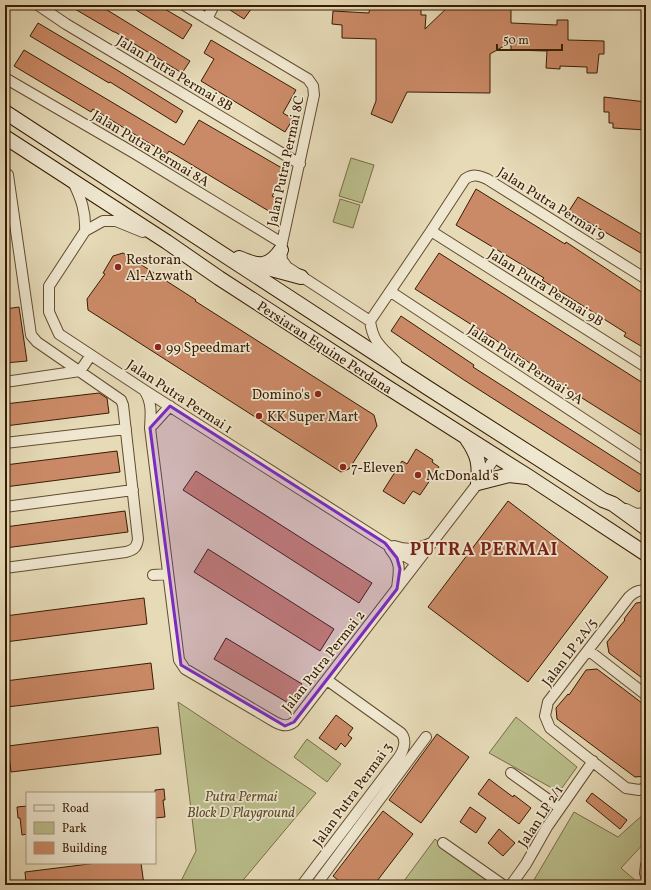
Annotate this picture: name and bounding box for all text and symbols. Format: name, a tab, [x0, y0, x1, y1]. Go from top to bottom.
scale bar	[497, 26, 562, 52]
street label: Jalan Putra Permai 8B	[112, 32, 236, 117]
text: 50 m	[503, 33, 529, 49]
street label: Jalan Putra Permai 8C	[263, 94, 310, 229]
street label: Jalan Putra Permai 8A	[88, 107, 213, 192]
street label: Jalan Putra Permai 9	[493, 163, 609, 245]
street label: Jalan Putra Permai 9B	[484, 245, 607, 332]
place label: Restoran Al-Azwath	[126, 251, 193, 286]
marker: Restoran Al-Azwath	[113, 262, 123, 272]
street label: Persiaran Equine Perdana	[253, 297, 396, 399]
street label: Jalan Putra Permai 9A	[464, 321, 587, 410]
place label: 99 Speedmart	[166, 339, 251, 358]
marker: 99 Speedmart	[153, 342, 163, 352]
street label: Jalan Putra Permai 1	[123, 356, 236, 439]
place label: Domino's	[252, 386, 310, 405]
marker: Domino's	[313, 389, 323, 399]
place label: KK Super Mart	[267, 408, 359, 427]
marker: KK Super Mart	[254, 411, 264, 421]
place label: 7-Eleven	[351, 459, 404, 478]
marker: 7-Eleven	[338, 462, 348, 472]
place label: McDonald's	[426, 467, 499, 486]
marker: McDonald's	[413, 470, 423, 480]
district label: PUTRA PERMAI	[410, 538, 558, 563]
street label: Jalan Putra Permai 2	[278, 607, 370, 717]
street label: Jalan LP 2A/5	[538, 615, 602, 691]
street label: Jalan Putra Permai 3	[309, 739, 397, 851]
street label: Jalan LP 2/1	[514, 782, 568, 851]
park label: Putra Permai Block D Playground	[187, 788, 295, 823]
legend	[26, 792, 156, 864]
text: Road	[62, 801, 89, 817]
text: Park	[62, 821, 87, 837]
text: Building	[62, 841, 107, 857]

